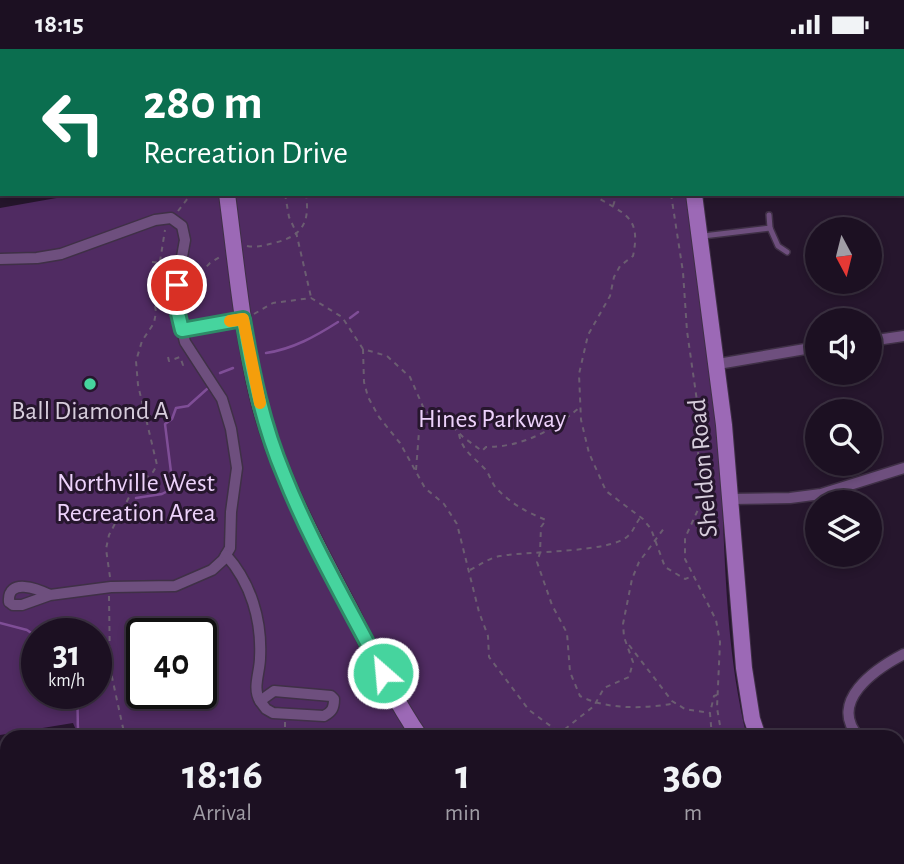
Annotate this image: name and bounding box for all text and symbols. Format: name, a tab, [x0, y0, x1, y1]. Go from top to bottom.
text: 18:15	[35, 11, 84, 37]
icon: left	[28, 77, 119, 168]
text: 280 m	[143, 79, 263, 128]
text: Recreation Drive	[143, 137, 348, 169]
north arrow	[805, 217, 882, 294]
map controls	[805, 217, 882, 567]
pin	[147, 255, 207, 315]
icon: arrive	[158, 266, 196, 304]
button: sound	[805, 308, 882, 385]
marker: Ball Diamond A	[82, 376, 98, 392]
street label: Sheldon Road	[684, 397, 722, 539]
place label: Ball Diamond A	[11, 398, 169, 424]
button: search	[805, 399, 882, 476]
park label: Hines Parkway	[418, 406, 566, 432]
park label: Northville West Recreation Area	[56, 470, 216, 526]
button: layers	[805, 490, 882, 567]
speed limit sign: 40	[126, 618, 217, 709]
position arrow	[346, 636, 420, 710]
text: 31	[53, 637, 80, 672]
text: km/h	[48, 672, 85, 690]
text: 18:16	[182, 754, 263, 796]
text: 1	[455, 754, 470, 796]
text: 360	[663, 754, 723, 796]
text: Arrival	[193, 802, 252, 825]
text: min	[445, 802, 481, 825]
text: m	[684, 802, 702, 825]

